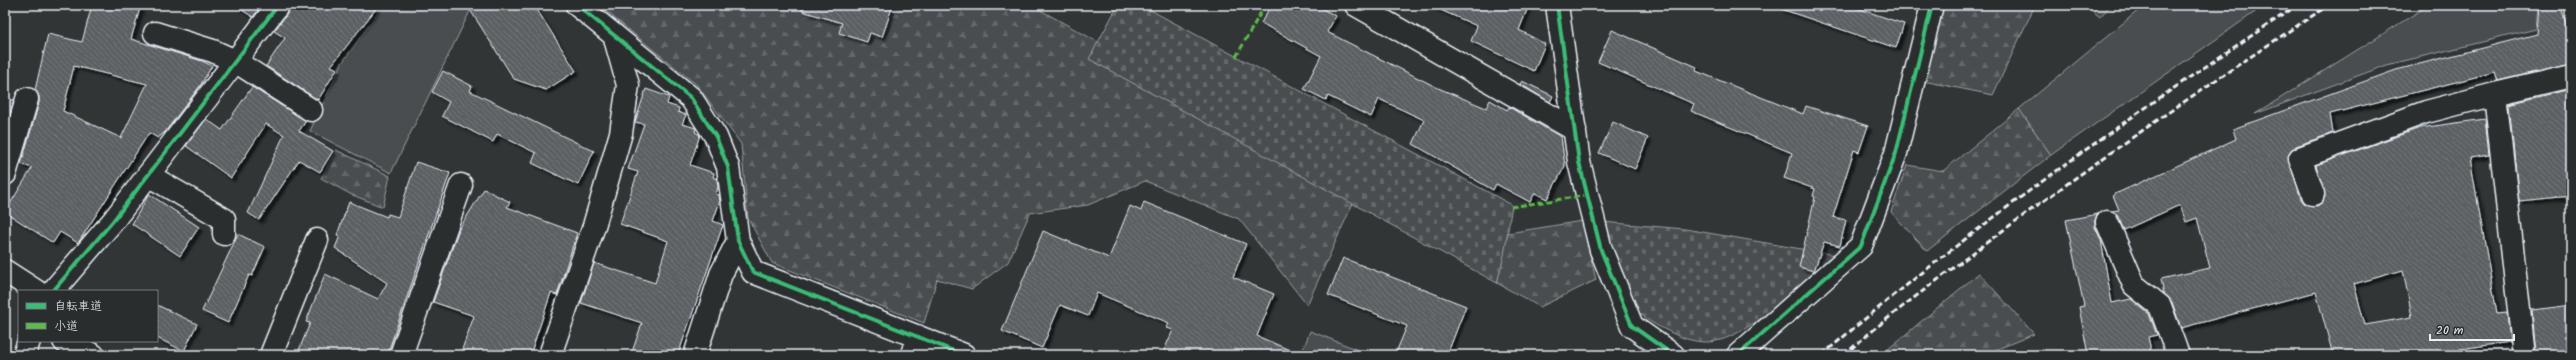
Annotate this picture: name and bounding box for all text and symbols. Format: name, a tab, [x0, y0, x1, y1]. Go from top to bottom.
legend	[18, 290, 158, 342]
text: 自転車道	[54, 297, 102, 316]
scale bar	[2430, 316, 2514, 342]
text: 小道	[54, 317, 78, 336]
text: 20 m	[2436, 321, 2464, 340]

